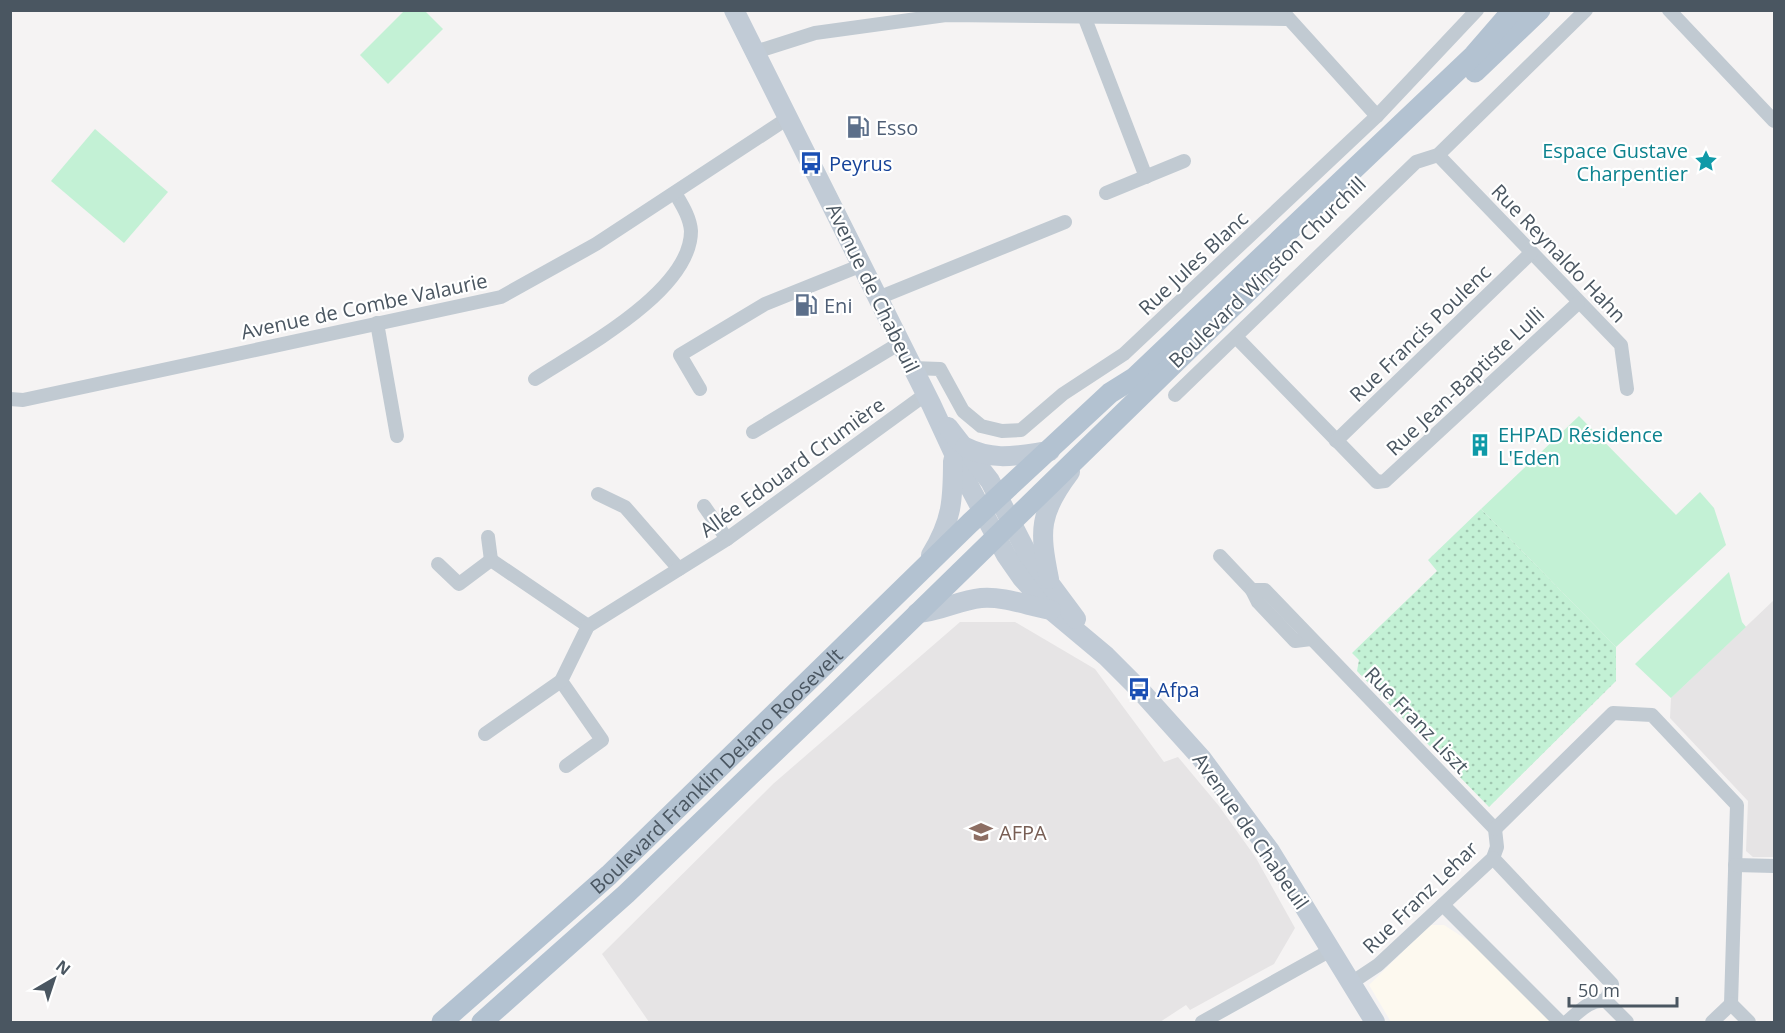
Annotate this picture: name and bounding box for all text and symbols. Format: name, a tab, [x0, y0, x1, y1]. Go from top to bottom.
fuel station icon: Esso	[845, 114, 871, 140]
place label: Esso	[876, 114, 918, 141]
place label: Espace Gustave Charpentier	[1542, 137, 1688, 187]
place icon: Espace Gustave Charpentier	[1693, 148, 1719, 174]
bus stop icon: Peyrus	[798, 150, 824, 176]
place label: Peyrus	[829, 150, 892, 177]
street label: Boulevard Winston Churchill	[1163, 170, 1371, 374]
street label: Rue Reynaldo Hahn	[1486, 178, 1632, 328]
street label: Avenue de Chabeuil	[820, 199, 926, 377]
street label: Rue Jules Blanc	[1132, 205, 1254, 321]
street label: Rue Francis Poulenc	[1343, 258, 1497, 408]
street label: Avenue de Combe Valaurie	[238, 267, 490, 345]
fuel station icon: Eni	[793, 292, 819, 318]
place label: Eni	[824, 292, 852, 319]
street label: Rue Jean-Baptiste Lulli	[1380, 301, 1550, 461]
street label: Allée Edouard Crumière	[694, 391, 890, 543]
place label: EHPAD Résidence L'Eden	[1498, 421, 1663, 471]
building icon: EHPAD Résidence L'Eden	[1467, 432, 1493, 458]
street label: Boulevard Franklin Delano Roosevelt	[584, 641, 848, 899]
street label: Rue Franz Liszt	[1359, 661, 1475, 779]
bus stop icon: Afpa	[1126, 676, 1152, 702]
place label: Afpa	[1157, 676, 1200, 703]
street label: Avenue de Chabeuil	[1187, 747, 1315, 915]
school or university icon: AFPA	[968, 819, 994, 845]
place label: AFPA	[999, 819, 1047, 846]
street label: Rue Franz Lehar	[1356, 835, 1484, 959]
north arrow	[24, 949, 84, 1009]
text: N	[51, 955, 75, 980]
scale bar	[1569, 970, 1677, 1008]
text: 50 m	[1578, 978, 1620, 1002]

